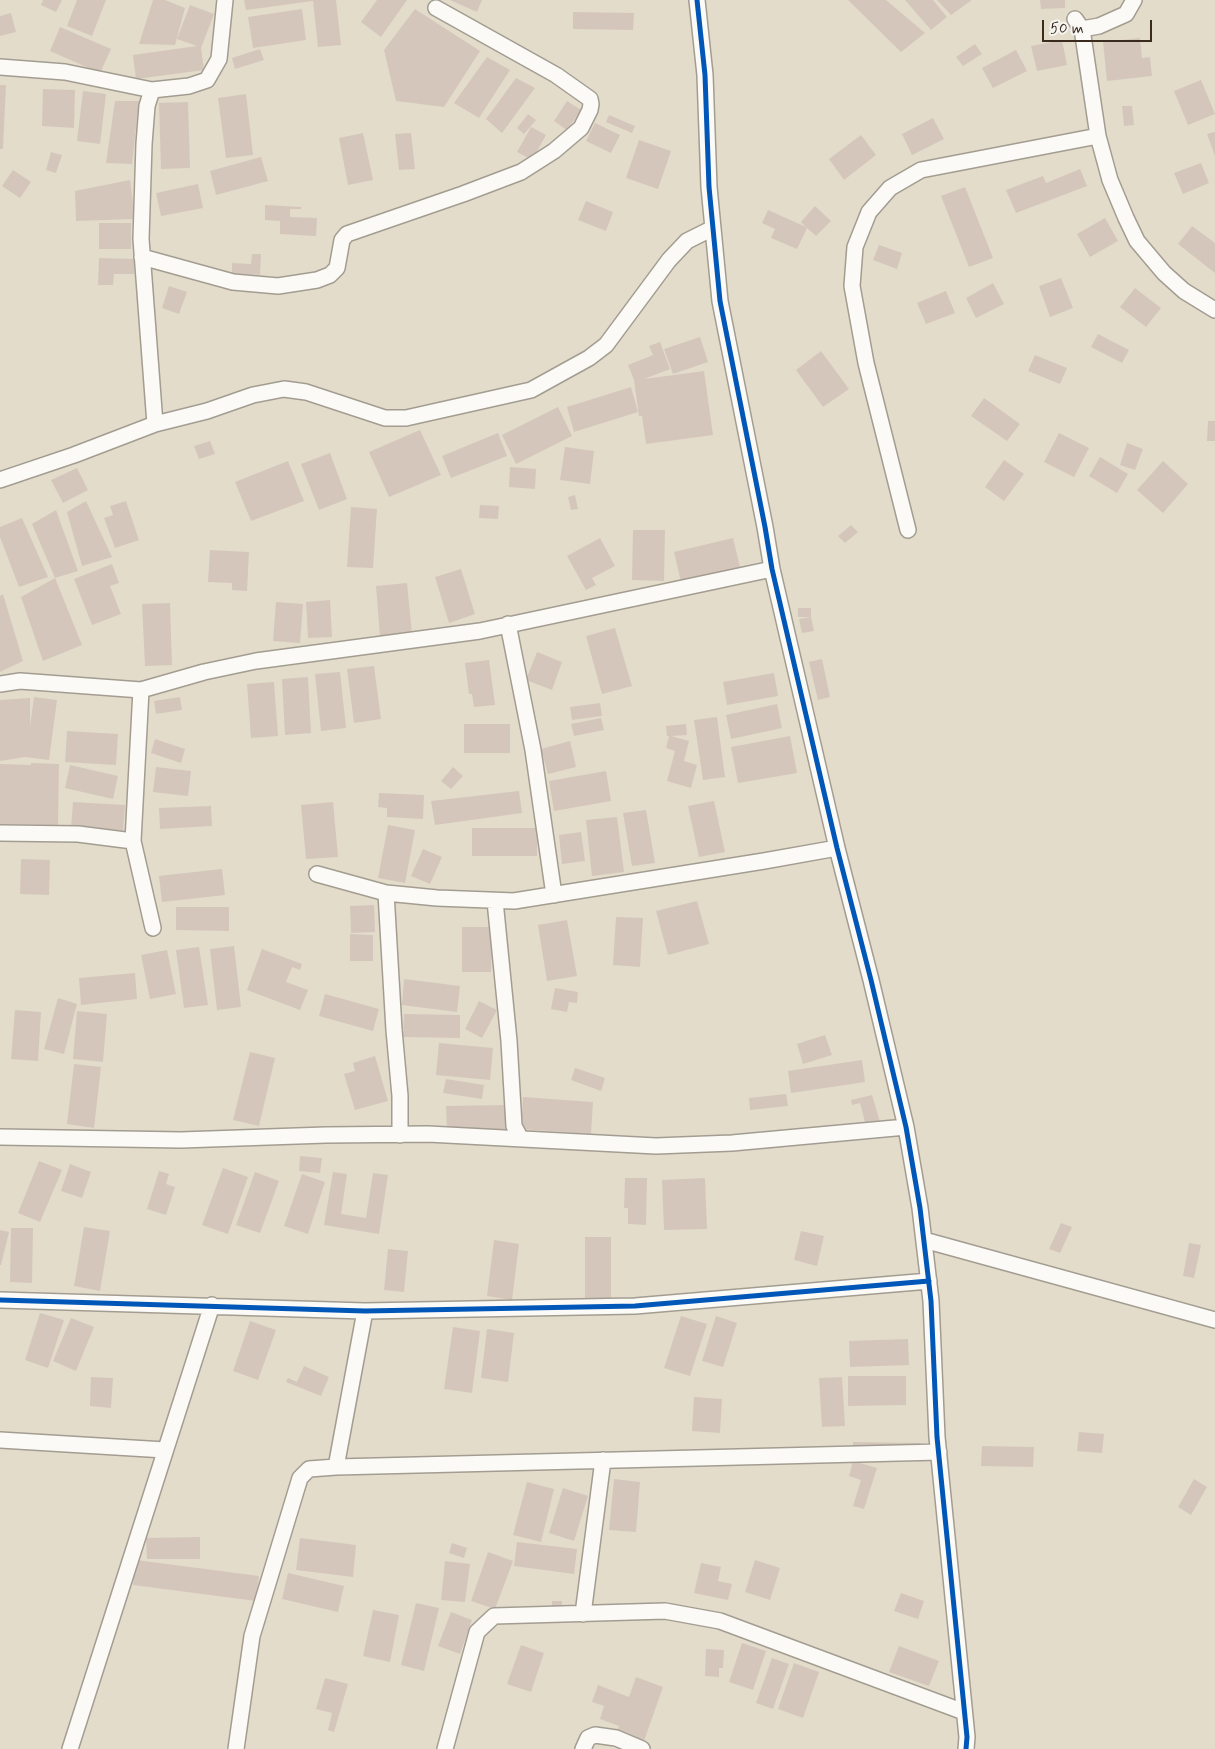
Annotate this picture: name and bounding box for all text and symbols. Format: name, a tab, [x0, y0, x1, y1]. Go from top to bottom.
scale bar	[1045, 10, 1155, 42]
text: 50 m	[1050, 19, 1084, 39]

